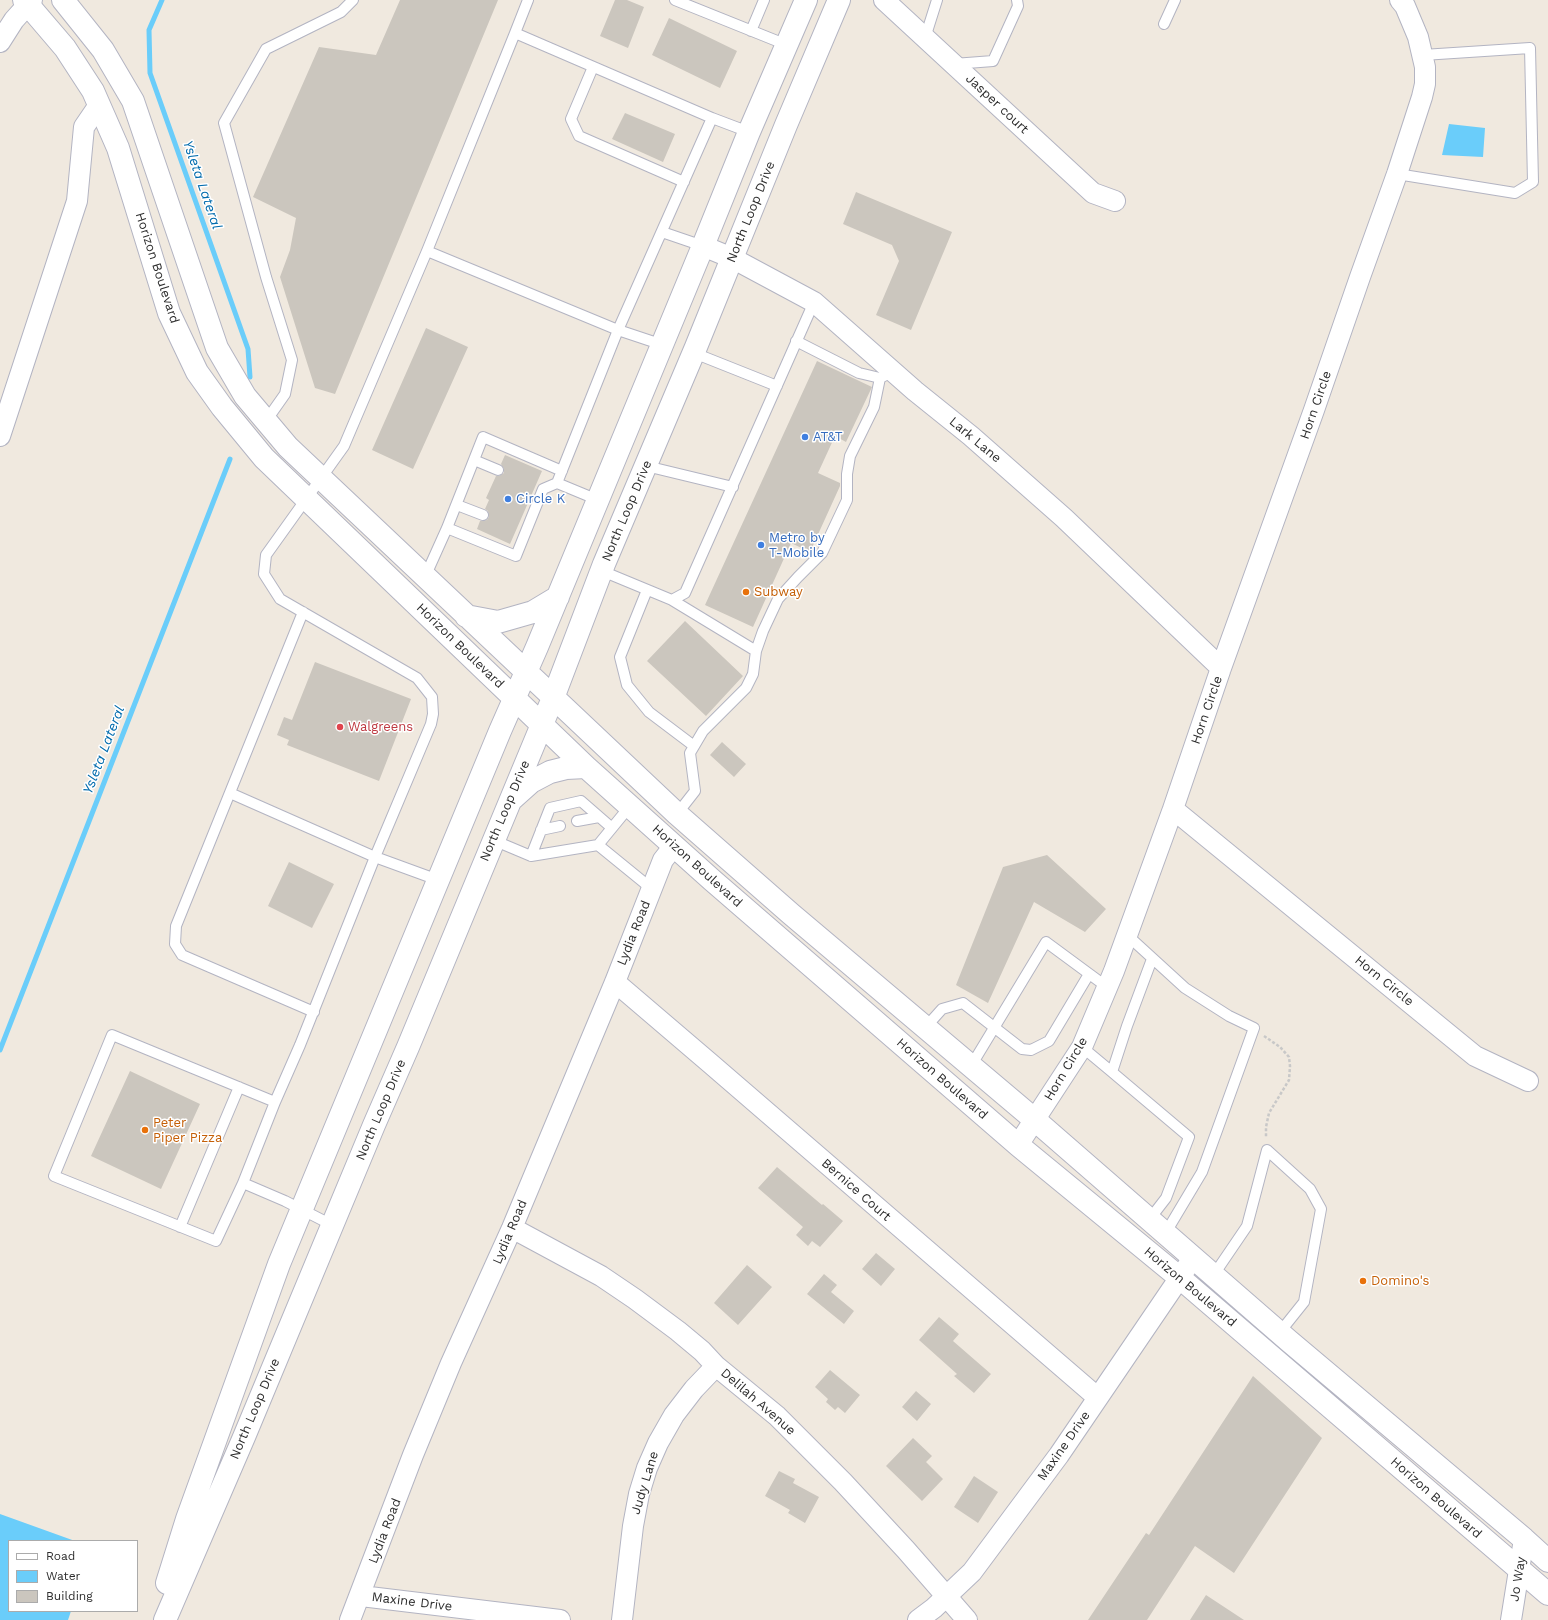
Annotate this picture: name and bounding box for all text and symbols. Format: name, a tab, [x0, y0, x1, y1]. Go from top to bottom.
street label: Jasper court	[962, 71, 1032, 137]
water label: Ysleta Lateral	[179, 138, 225, 232]
street label: North Loop Drive	[724, 159, 778, 265]
street label: Horizon Boulevard	[132, 210, 182, 326]
street label: Horn Circle	[1297, 369, 1335, 441]
street label: Lark Lane	[946, 414, 1004, 466]
place label: AT&T	[813, 429, 843, 445]
marker: AT&T	[800, 432, 810, 442]
street label: North Loop Drive	[599, 458, 655, 564]
place label: Circle K	[516, 491, 565, 507]
marker: Circle K	[503, 494, 513, 504]
place label: Metro by T-Mobile	[769, 530, 825, 561]
marker: Metro by T-Mobile	[756, 540, 766, 550]
place label: Subway	[754, 584, 803, 600]
marker: Subway	[741, 587, 751, 597]
street label: Horizon Boulevard	[413, 600, 507, 692]
street label: Horn Circle	[1188, 674, 1226, 746]
water label: Ysleta Lateral	[79, 704, 129, 796]
place label: Walgreens	[348, 719, 413, 735]
marker: Walgreens	[335, 722, 345, 732]
street label: North Loop Drive	[477, 758, 533, 864]
street label: Horizon Boulevard	[649, 821, 745, 911]
street label: Lydia Road	[614, 898, 654, 968]
street label: Horn Circle	[1351, 953, 1417, 1009]
street label: Horn Circle	[1041, 1034, 1091, 1104]
street label: Horizon Boulevard	[893, 1035, 991, 1123]
street label: North Loop Drive	[353, 1057, 409, 1163]
place label: Peter Piper Pizza	[153, 1115, 222, 1146]
marker: Peter Piper Pizza	[140, 1125, 150, 1135]
street label: Bernice Court	[818, 1156, 894, 1224]
street label: Lydia Road	[489, 1197, 531, 1267]
street label: Horizon Boulevard	[1141, 1244, 1239, 1330]
place label: Domino's	[1371, 1273, 1429, 1289]
marker: Domino's	[1358, 1276, 1368, 1286]
street label: North Loop Drive	[227, 1356, 283, 1462]
street label: Delilah Avenue	[717, 1365, 799, 1439]
street label: Maxine Drive	[1034, 1408, 1094, 1484]
street label: Judy Lane	[628, 1450, 662, 1516]
street label: Horizon Boulevard	[1387, 1454, 1485, 1542]
street label: Lydia Road	[365, 1496, 405, 1566]
legend	[8, 1540, 138, 1612]
text: Road	[46, 1549, 75, 1563]
street label: Jo Way	[1507, 1555, 1529, 1603]
text: Water	[46, 1569, 80, 1583]
text: Building	[46, 1589, 93, 1603]
street label: Maxine Drive	[371, 1589, 453, 1615]

